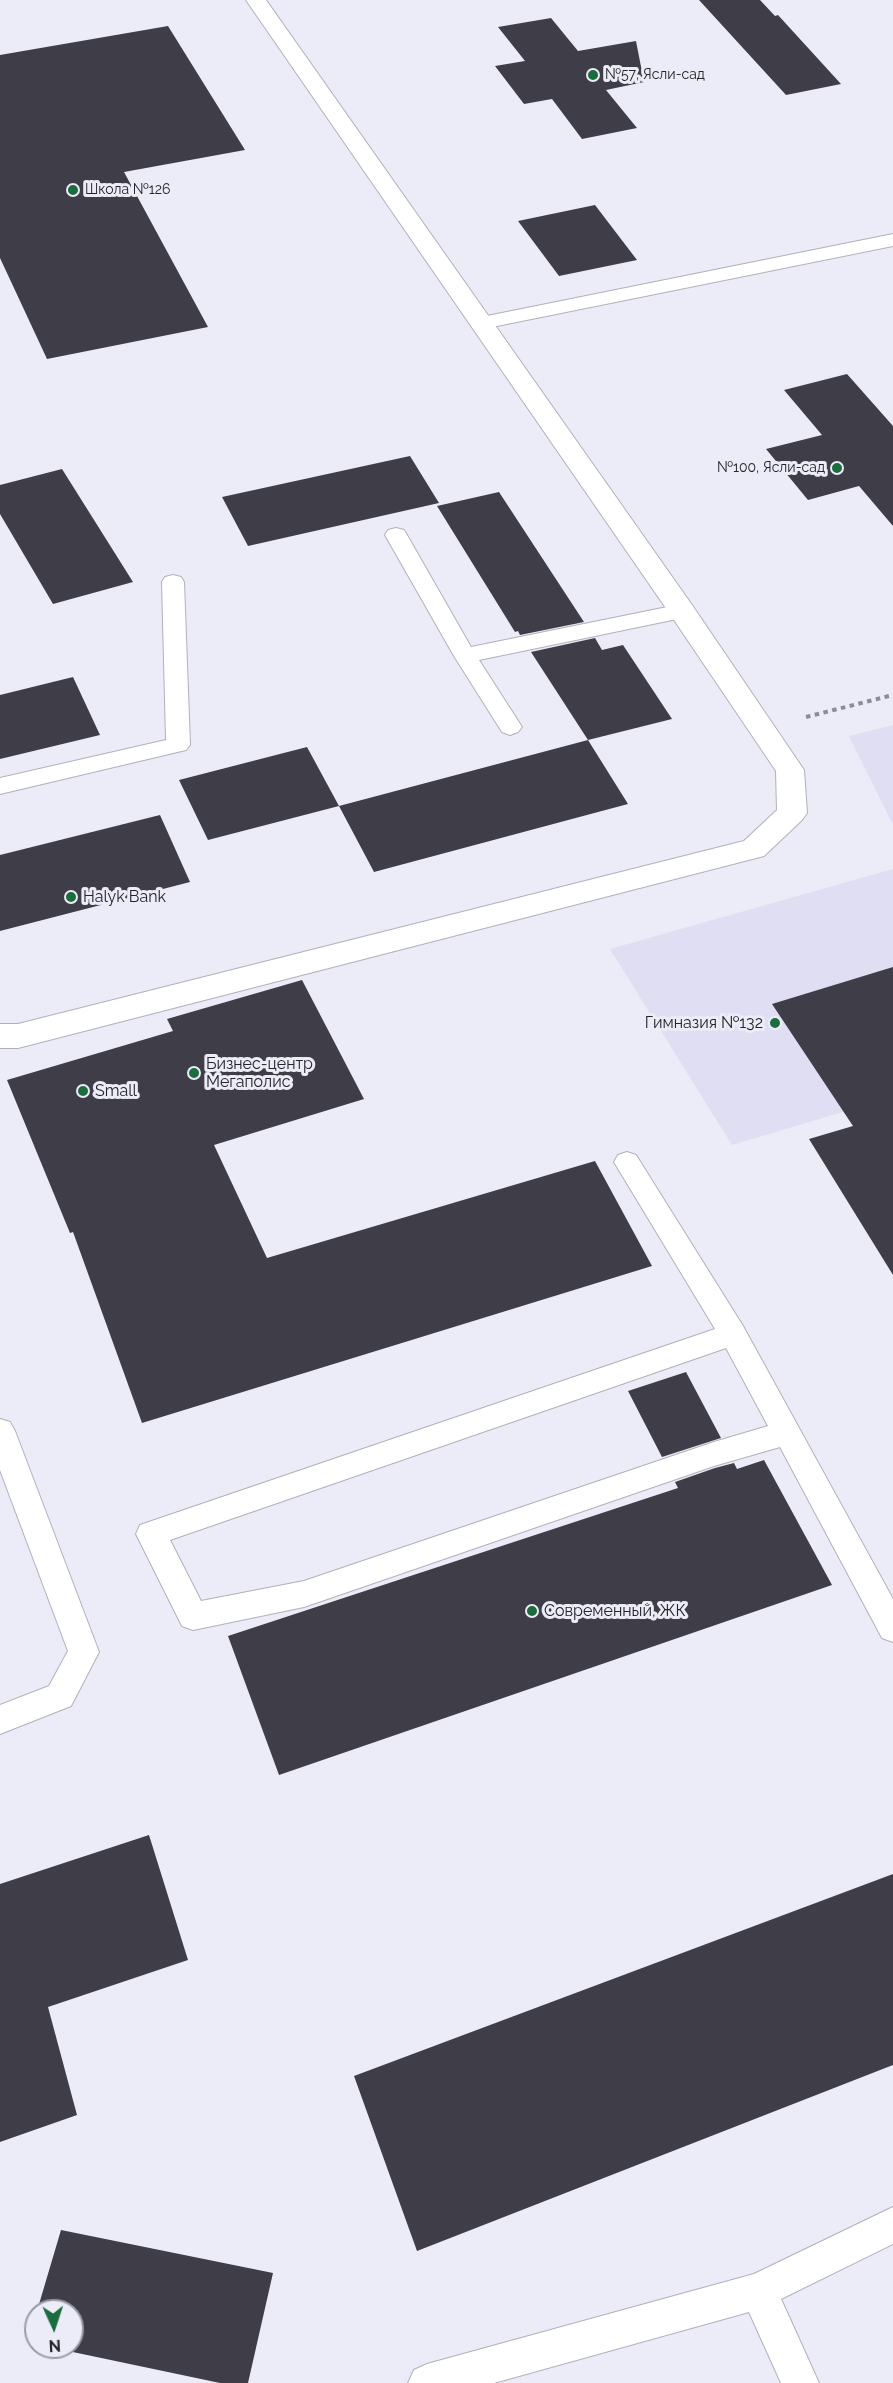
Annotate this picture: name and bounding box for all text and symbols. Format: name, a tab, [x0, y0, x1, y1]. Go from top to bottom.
place label: №57, Ясли-сад	[605, 67, 705, 83]
marker: №57, Ясли-сад	[586, 68, 600, 82]
place label: Школа №126	[85, 182, 170, 198]
marker: Школа №126	[66, 183, 80, 197]
place label: №100, Ясли-сад	[717, 460, 825, 476]
marker: №100, Ясли-сад	[830, 461, 844, 475]
place label: Halyk Bank	[83, 887, 166, 907]
marker: Halyk Bank	[64, 890, 78, 904]
place label: Гимназия №132	[645, 1013, 763, 1033]
marker: Гимназия №132	[768, 1016, 782, 1030]
place label: Бизнес-центр Мегаполис	[206, 1054, 313, 1092]
marker: Бизнес-центр Мегаполис	[187, 1066, 201, 1080]
place label: Small	[95, 1081, 137, 1101]
marker: Small	[76, 1084, 90, 1098]
place label: Современный, ЖК	[544, 1601, 686, 1621]
marker: Современный, ЖК	[525, 1604, 539, 1618]
north arrow	[24, 2299, 84, 2359]
text: N	[48, 2336, 61, 2355]

